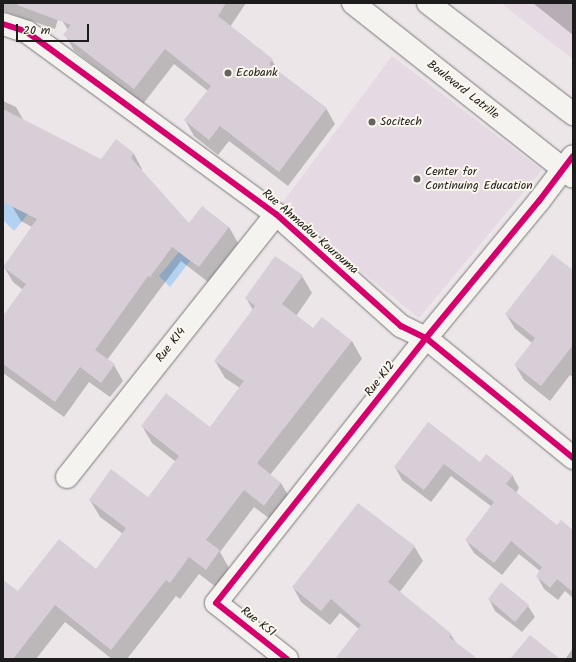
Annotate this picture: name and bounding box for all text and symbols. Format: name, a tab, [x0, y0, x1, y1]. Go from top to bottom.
scale bar	[18, 16, 91, 42]
text: 20 m	[23, 21, 50, 40]
street label: Boulevard Latrille	[424, 57, 502, 123]
place label: Ecobank	[236, 66, 278, 80]
marker: Ecobank	[223, 68, 233, 78]
place label: Socitech	[380, 115, 422, 129]
marker: Socitech	[367, 117, 377, 127]
place label: Center for Continuing Education	[425, 165, 533, 193]
marker: Center for Continuing Education	[412, 174, 422, 184]
street label: Rue Ahmadou Kourouma	[259, 186, 361, 278]
street label: Rue K14	[153, 325, 189, 365]
street label: Rue K12	[362, 358, 398, 400]
street label: Rue K51	[238, 604, 278, 640]

